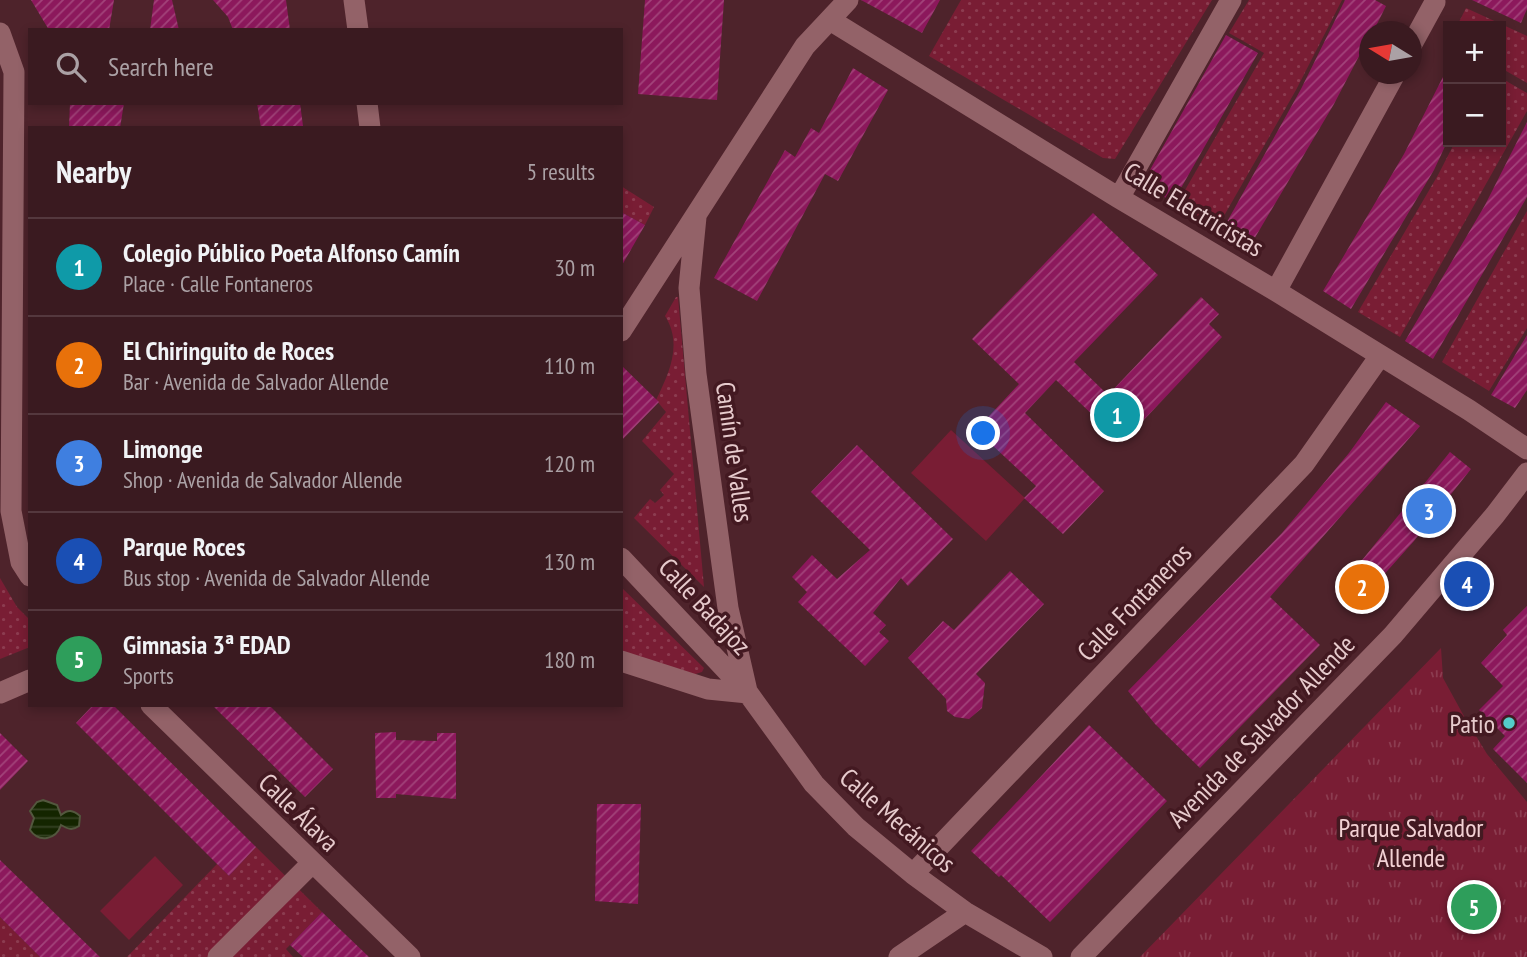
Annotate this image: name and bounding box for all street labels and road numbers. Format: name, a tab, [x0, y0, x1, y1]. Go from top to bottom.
street label: Calle Electricistas	[1118, 154, 1270, 264]
street label: Camín de Valles	[709, 380, 761, 524]
street label: Calle Fontaneros	[1070, 536, 1198, 668]
street label: Calle Badajoz	[652, 551, 758, 661]
street label: Avenida de Salvador Allende	[1161, 628, 1361, 834]
street label: Calle Mecánicos	[833, 761, 963, 879]
street label: Calle Álava	[252, 766, 346, 858]

